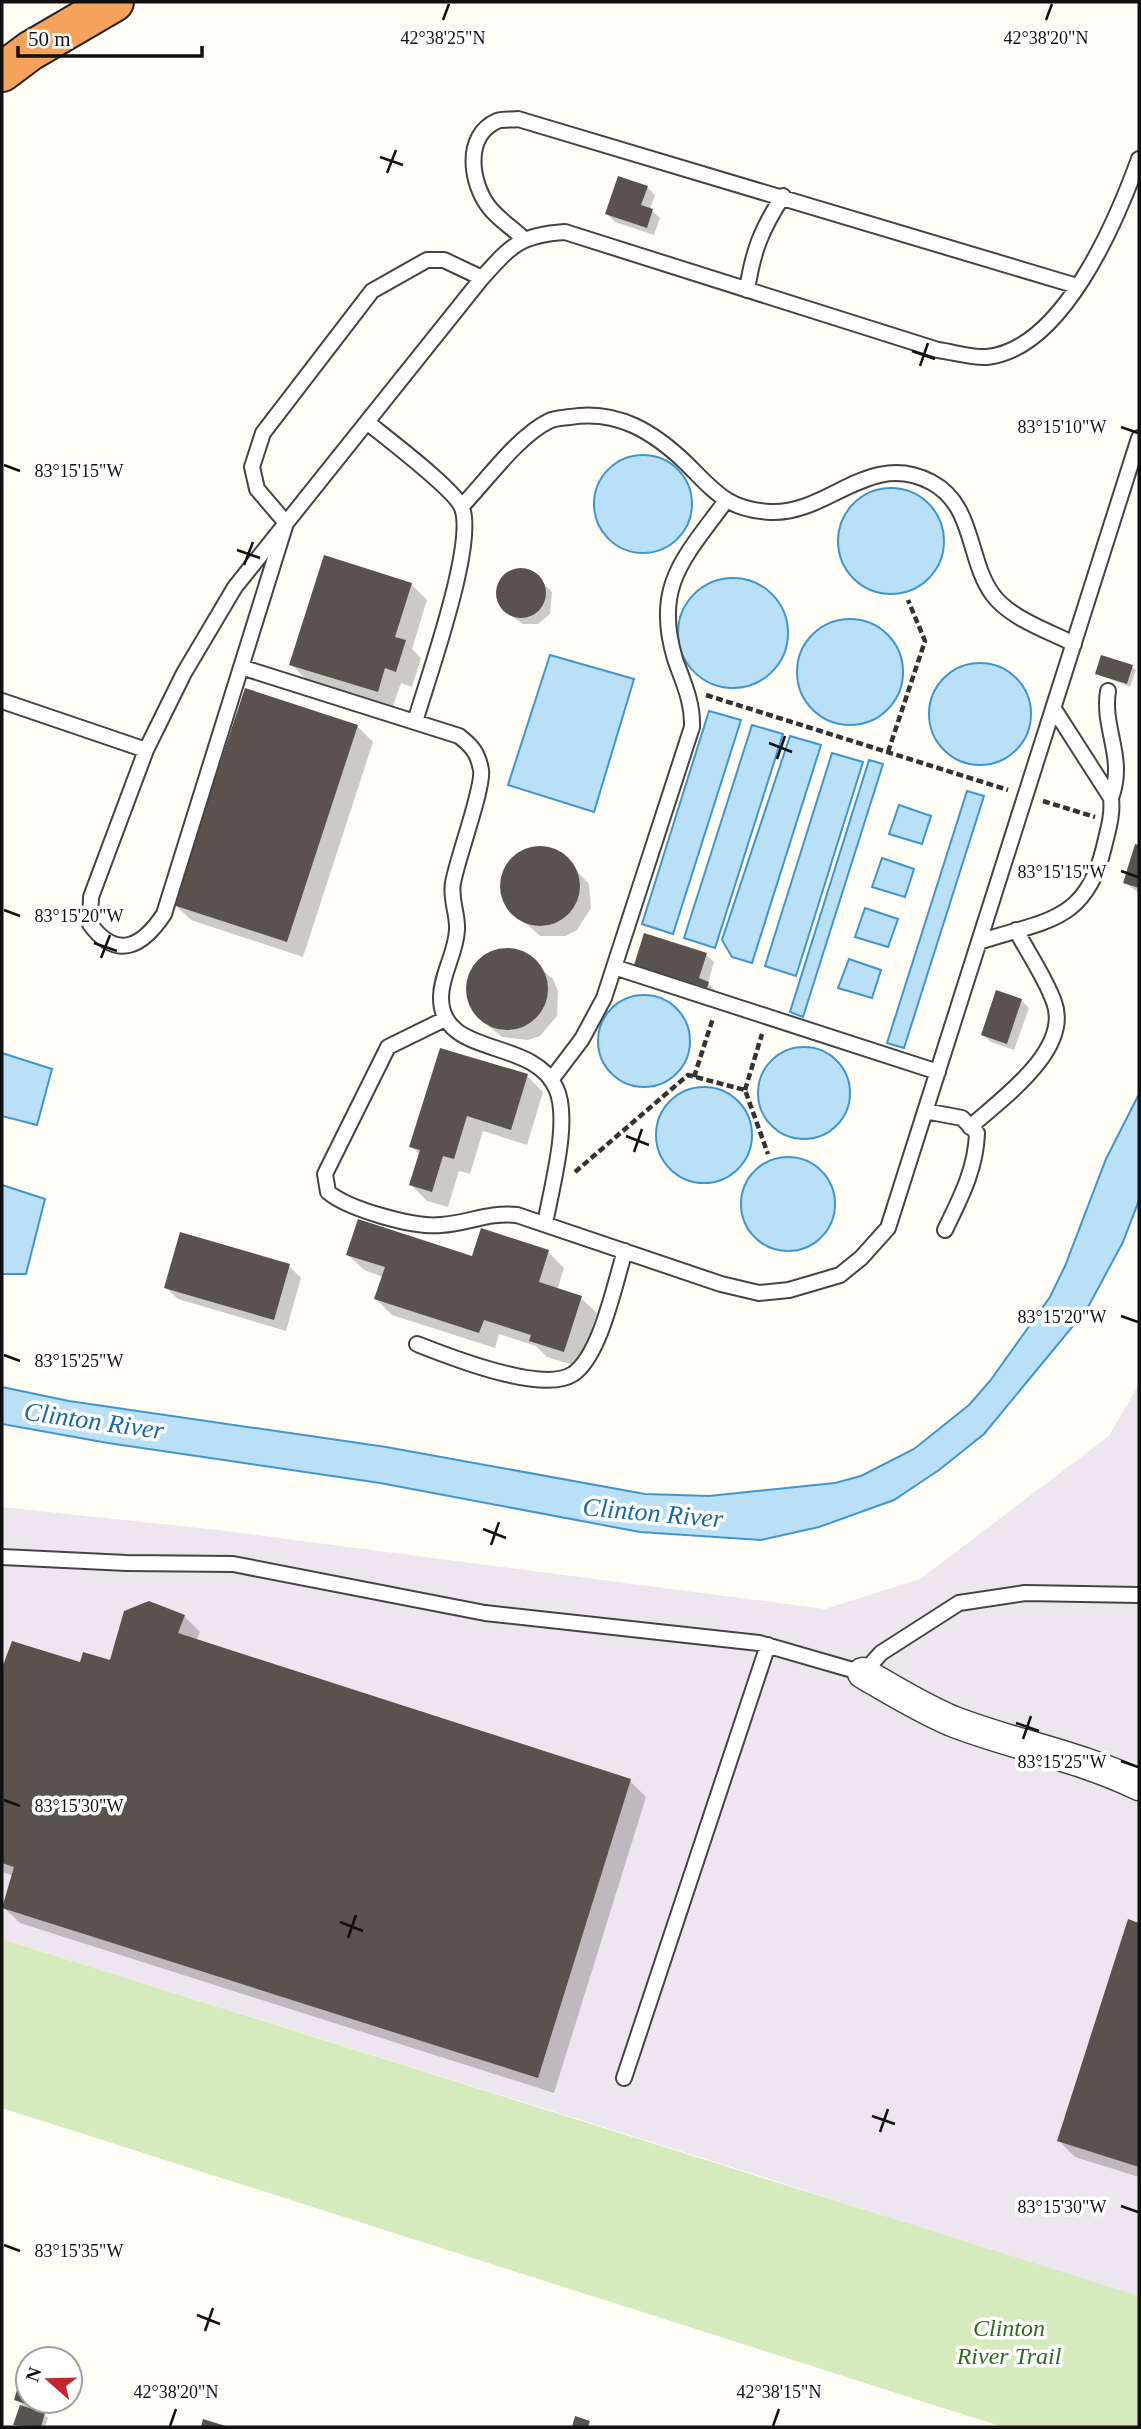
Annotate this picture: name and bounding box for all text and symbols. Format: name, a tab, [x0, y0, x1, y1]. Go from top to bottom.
scale bar	[18, 14, 201, 58]
text: 50 m	[28, 27, 71, 51]
text: 42°38'25"N	[401, 28, 485, 48]
text: 42°38'20"N	[1004, 28, 1088, 48]
text: 83°15'10"W	[1018, 417, 1106, 437]
text: 83°15'15"W	[35, 461, 123, 481]
text: 83°15'15"W	[1018, 862, 1106, 882]
text: 83°15'20"W	[35, 906, 123, 926]
text: 83°15'20"W	[1018, 1307, 1106, 1327]
text: 83°15'25"W	[35, 1351, 123, 1371]
water label: Clinton River	[22, 1397, 167, 1445]
water label: Clinton River	[582, 1492, 725, 1534]
text: 83°15'25"W	[1018, 1752, 1106, 1772]
text: 83°15'30"W	[35, 1796, 123, 1816]
text: 83°15'30"W	[1018, 2197, 1106, 2217]
text: 83°15'35"W	[35, 2241, 123, 2261]
park label: Clinton River Trail	[956, 2315, 1062, 2369]
north arrow	[14, 2345, 84, 2415]
text: N	[21, 2364, 46, 2384]
text: 42°38'20"N	[134, 2382, 218, 2402]
text: 42°38'15"N	[737, 2382, 821, 2402]

